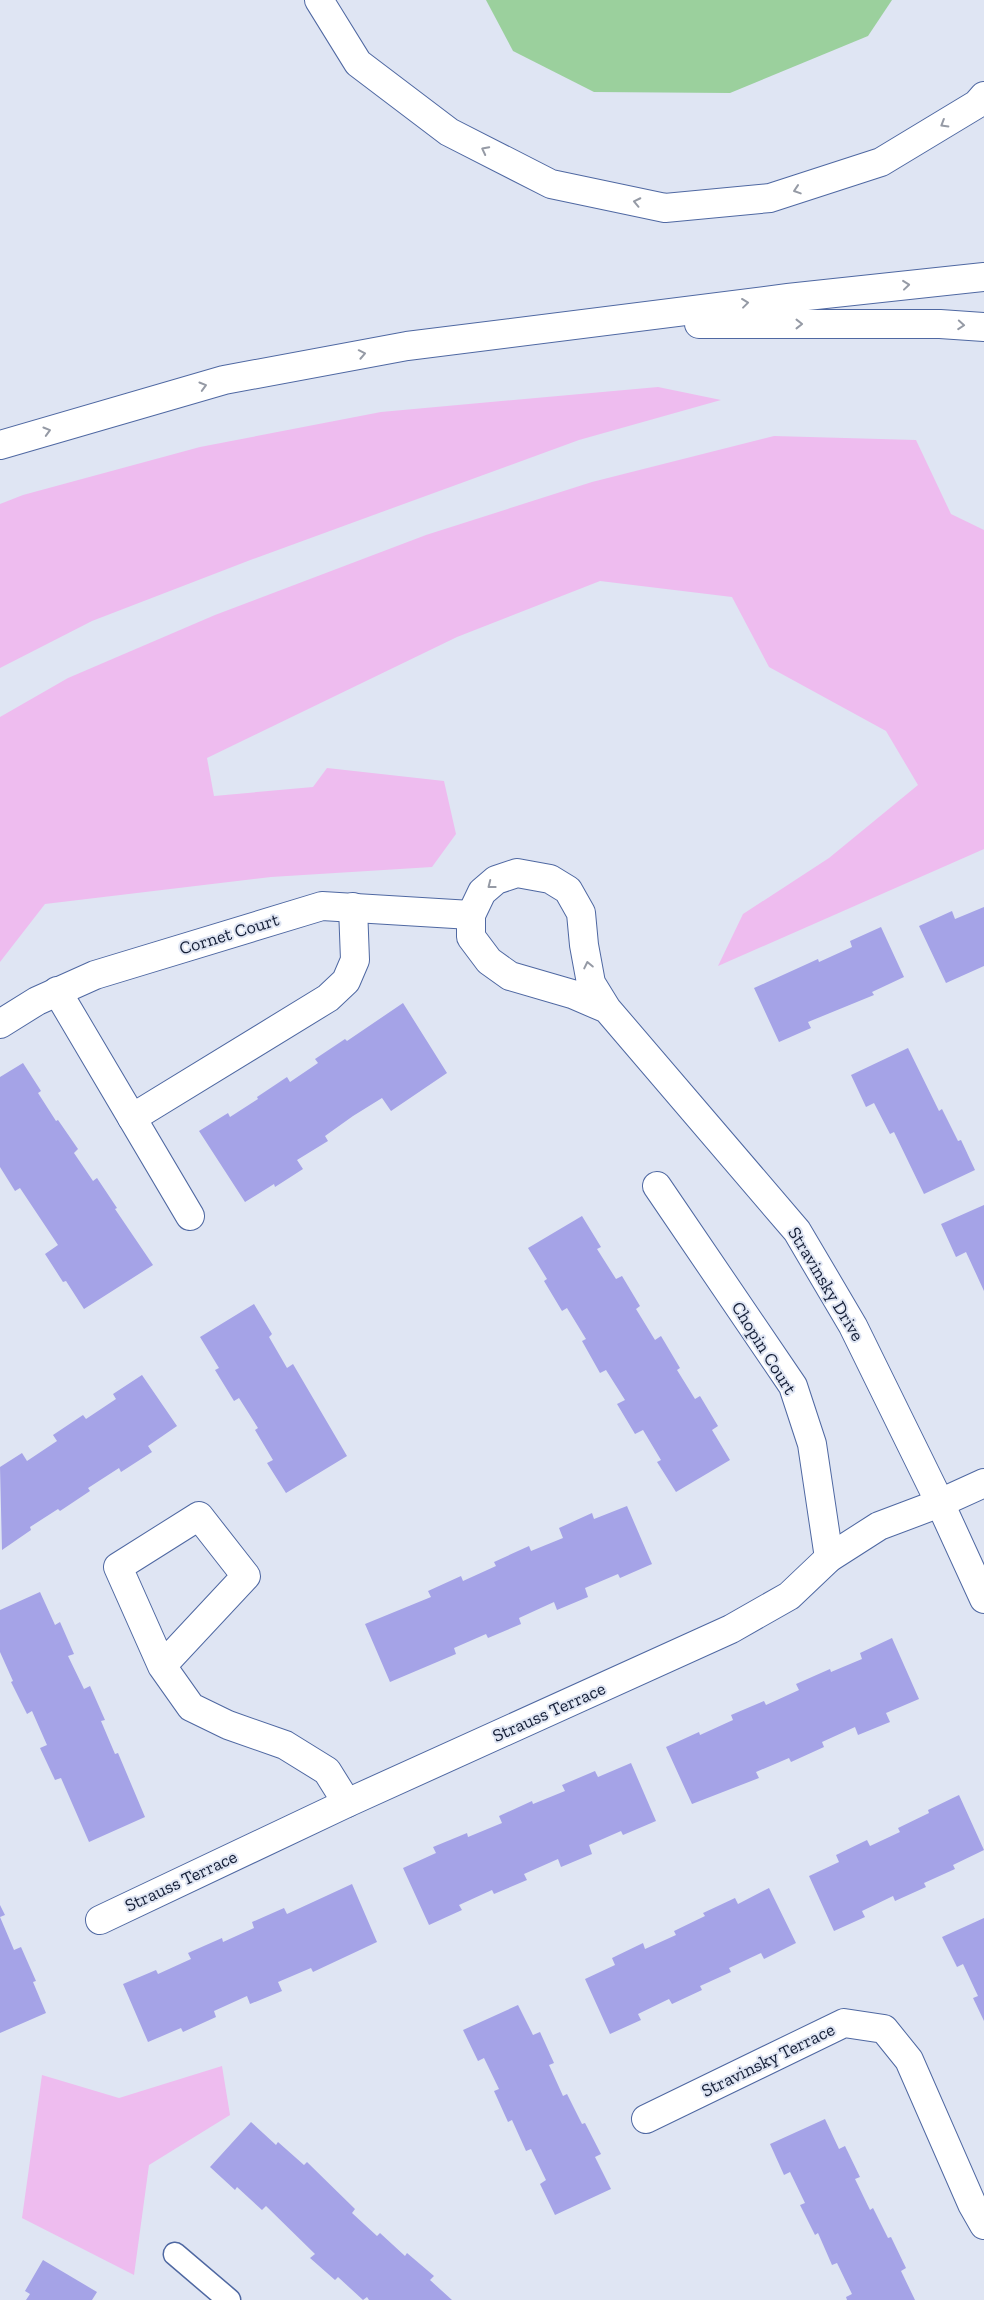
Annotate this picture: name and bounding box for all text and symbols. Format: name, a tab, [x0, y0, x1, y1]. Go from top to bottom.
one-way arrow	[941, 117, 950, 127]
one-way arrow	[481, 146, 490, 156]
one-way arrow	[793, 184, 802, 194]
one-way arrow	[632, 197, 641, 208]
one-way arrow	[903, 280, 911, 291]
one-way arrow	[741, 298, 749, 309]
one-way arrow	[796, 319, 803, 329]
one-way arrow	[958, 320, 966, 331]
one-way arrow	[358, 350, 367, 360]
one-way arrow	[198, 382, 207, 392]
one-way arrow	[42, 427, 50, 437]
one-way arrow	[487, 879, 497, 888]
street label: Cornet Court	[176, 908, 282, 960]
one-way arrow	[583, 960, 594, 969]
street label: Stravinsky Drive	[783, 1223, 869, 1345]
street label: Chopin Court	[727, 1297, 801, 1399]
street label: Strauss Terrace	[489, 1677, 609, 1747]
street label: Strauss Terrace	[121, 1845, 241, 1917]
street label: Stravinsky Terrace	[698, 2018, 838, 2102]

